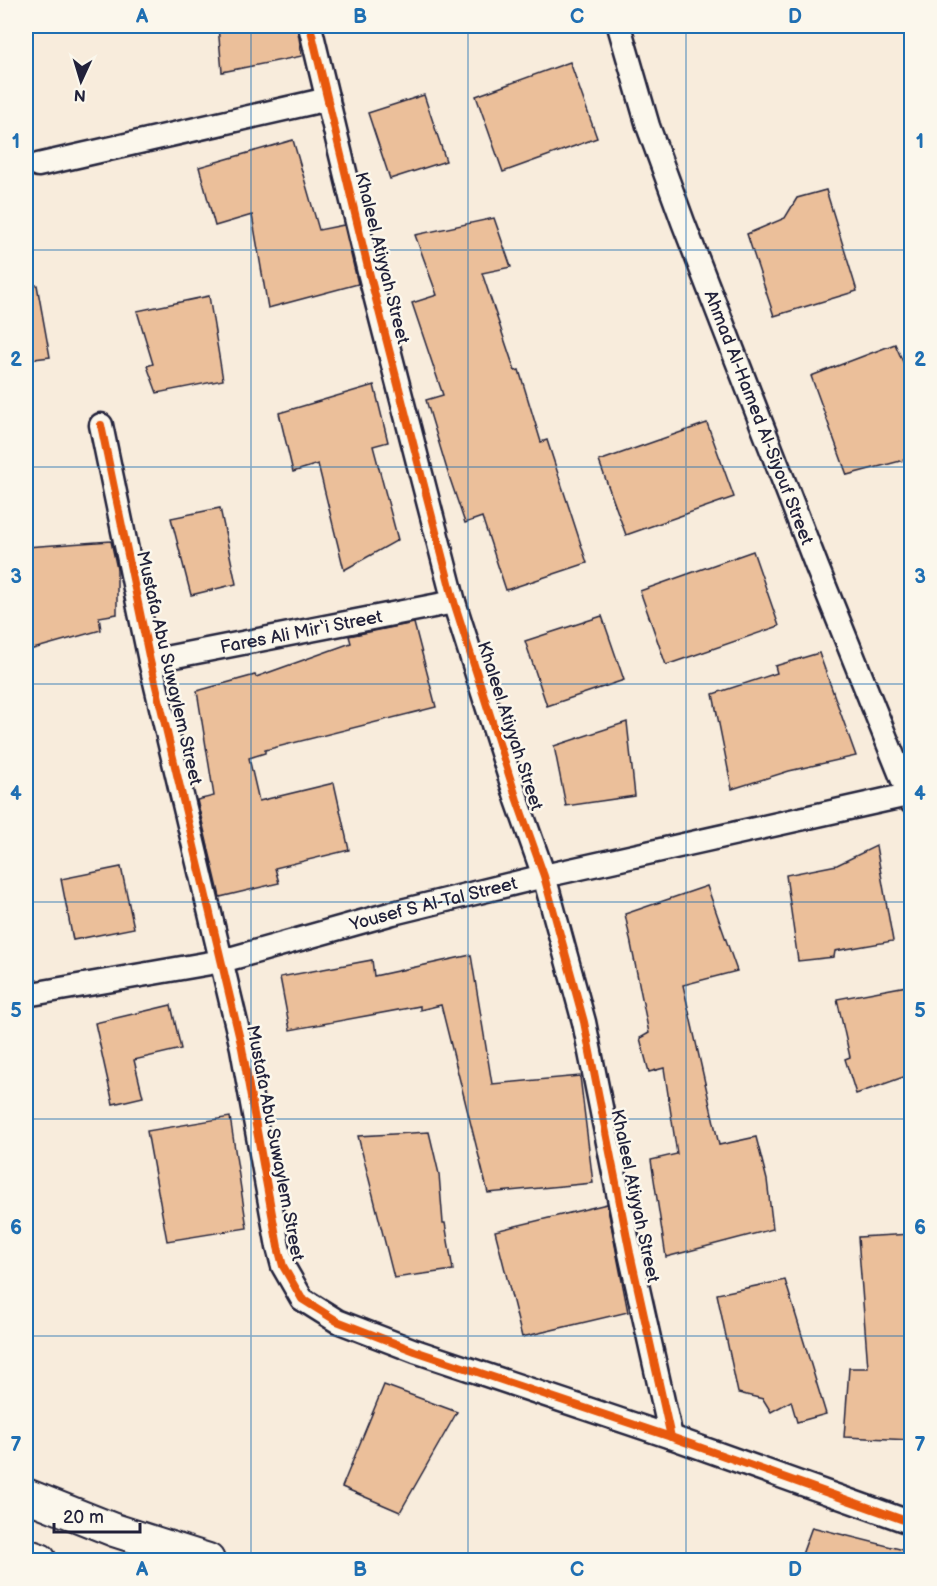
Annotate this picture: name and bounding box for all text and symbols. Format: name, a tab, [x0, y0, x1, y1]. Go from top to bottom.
text: A	[135, 5, 149, 29]
text: B	[353, 5, 367, 29]
text: C	[570, 5, 584, 29]
text: D	[788, 5, 802, 29]
north arrow	[51, 51, 111, 111]
text: N	[73, 85, 87, 104]
text: 1	[12, 130, 20, 154]
text: 1	[916, 130, 924, 154]
street label: Khaleel Atiyyah Street	[350, 170, 414, 347]
street label: Ahmad Al-Hamed Al-Siyouf Street	[700, 287, 818, 548]
text: 2	[10, 348, 22, 372]
text: 2	[914, 348, 926, 372]
street label: Mustafa Abu Suwaylem Street	[132, 549, 206, 788]
text: 3	[10, 565, 22, 589]
text: 3	[914, 565, 926, 589]
street label: Fares Ali Mir‘i Street	[218, 606, 384, 658]
street label: Khaleel Atiyyah Street	[473, 639, 547, 814]
text: 4	[10, 782, 22, 806]
text: 4	[914, 782, 926, 806]
street label: Yousef S Al-Tal Street	[346, 872, 520, 935]
text: 5	[10, 999, 22, 1023]
text: 5	[914, 999, 926, 1023]
street label: Mustafa Abu Suwaylem Street	[242, 1023, 308, 1263]
street label: Khaleel Atiyyah Street	[606, 1108, 664, 1285]
text: 6	[10, 1216, 22, 1240]
text: 6	[914, 1216, 926, 1240]
text: 7	[10, 1433, 22, 1457]
text: 7	[914, 1433, 926, 1457]
scale bar	[54, 1496, 140, 1534]
text: 20 m	[63, 1507, 104, 1528]
text: A	[135, 1558, 149, 1582]
text: B	[353, 1558, 367, 1582]
text: C	[570, 1558, 584, 1582]
text: D	[788, 1558, 802, 1582]

